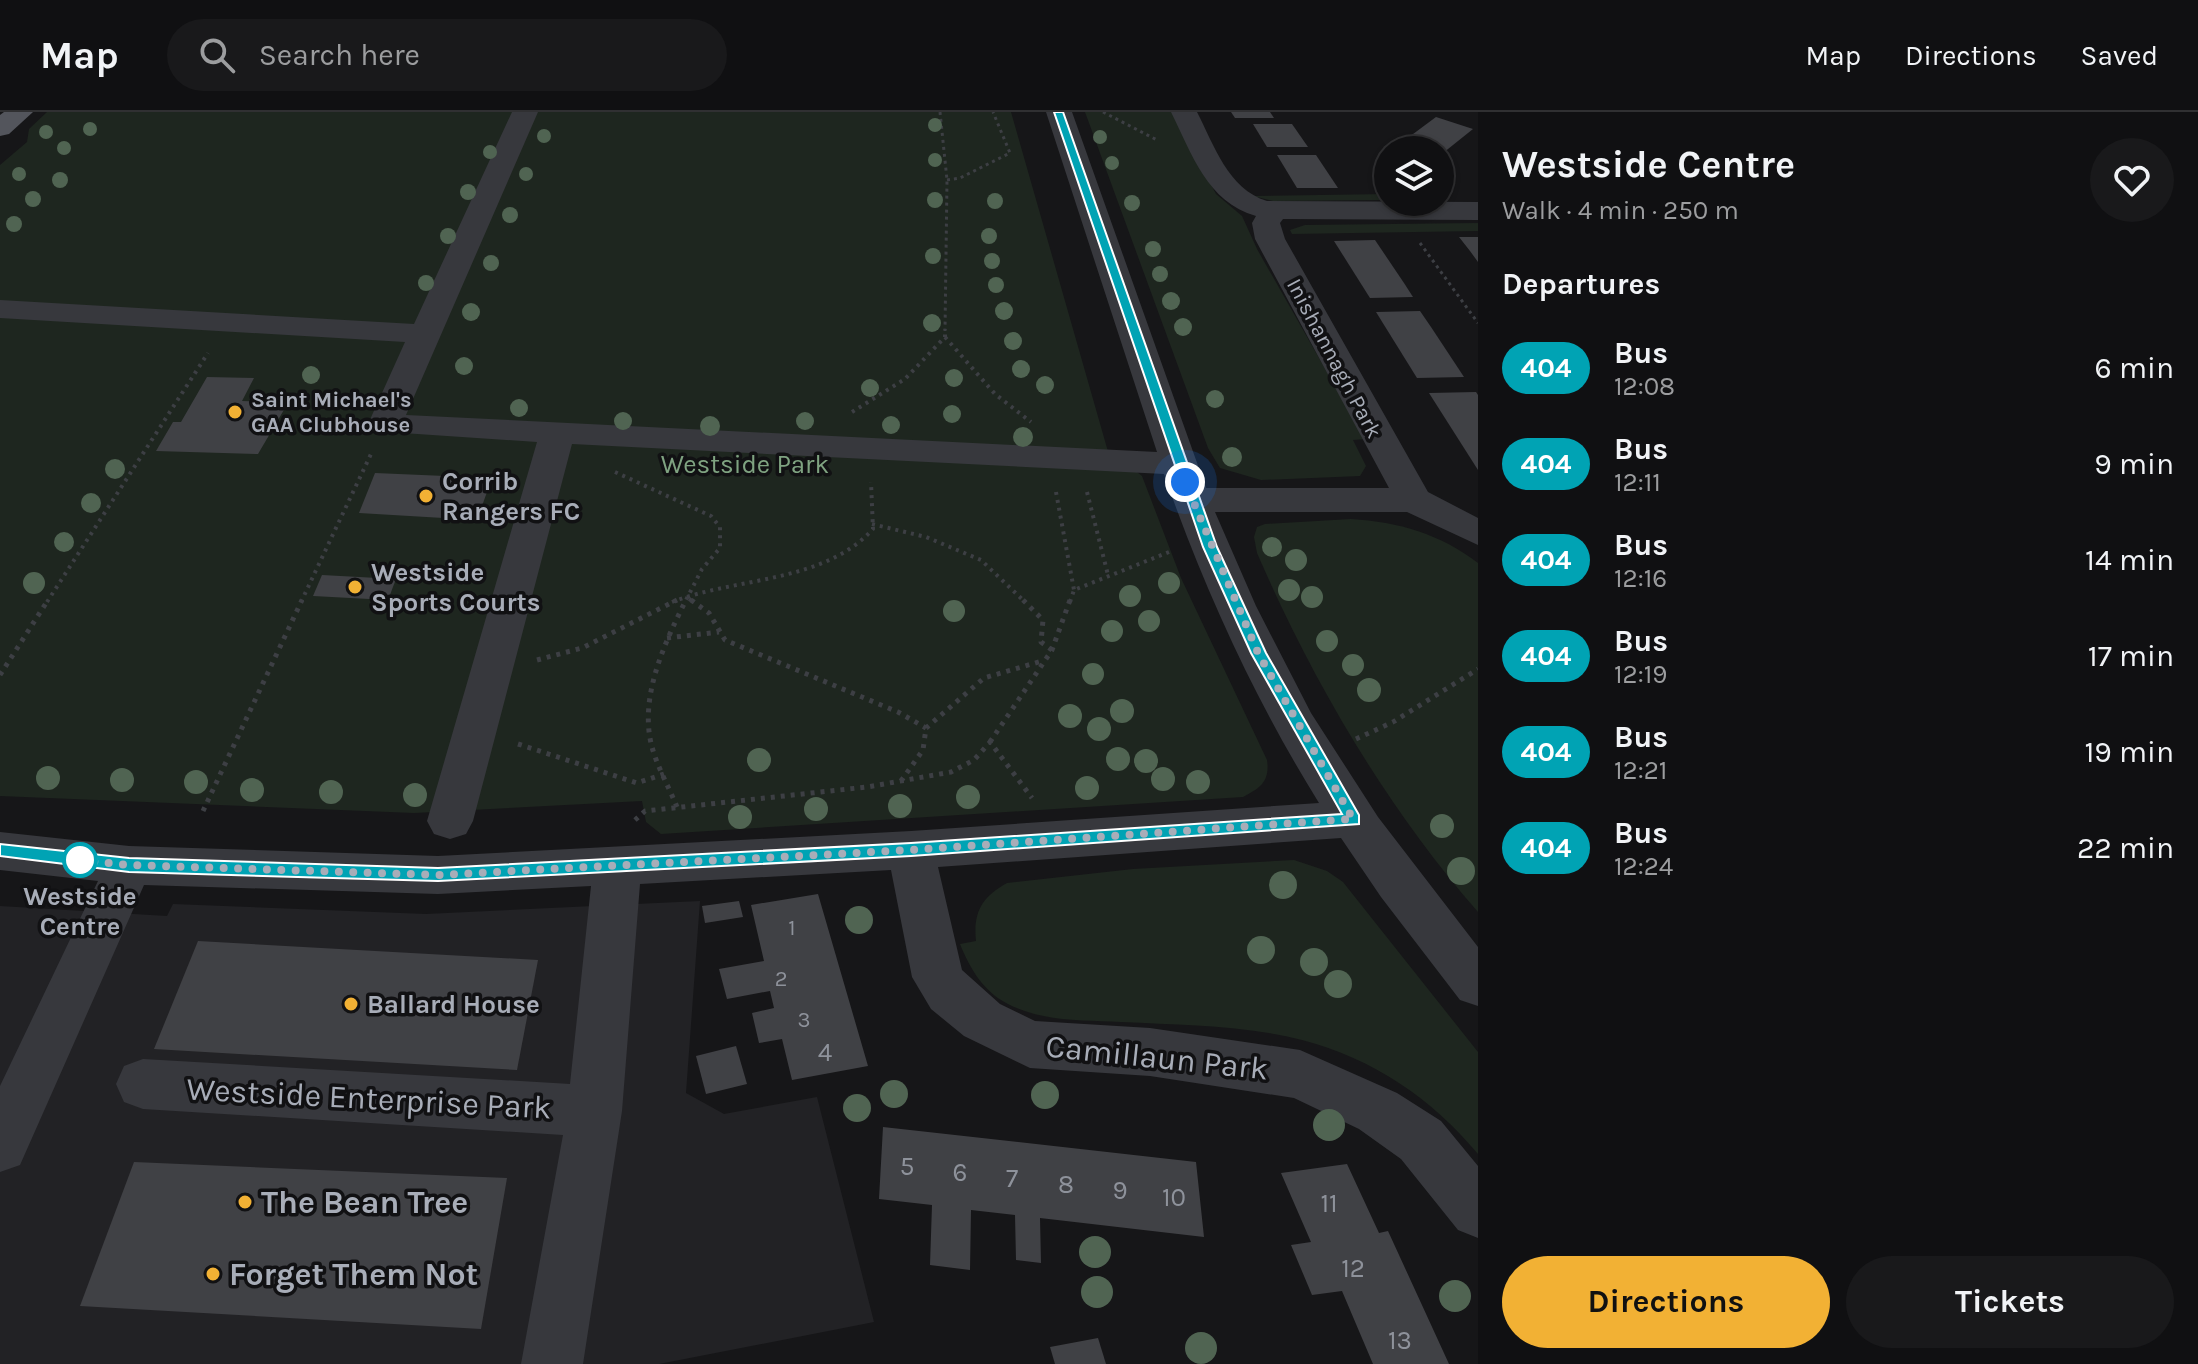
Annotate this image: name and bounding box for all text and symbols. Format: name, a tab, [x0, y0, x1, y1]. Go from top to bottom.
search box	[167, 19, 727, 91]
text: Map	[40, 33, 119, 78]
icon: search	[195, 33, 239, 77]
text: Search here	[259, 37, 420, 73]
text: Map	[1806, 39, 1861, 72]
text: Directions	[1905, 39, 2037, 72]
text: Saved	[2081, 39, 2158, 72]
map controls	[1374, 136, 1454, 216]
button: layers	[1374, 136, 1454, 216]
button: heart	[2090, 138, 2174, 222]
text: Westside Centre	[1502, 142, 1795, 187]
text: Walk · 4 min · 250 m	[1502, 195, 1739, 226]
text: Departures	[1502, 266, 1660, 302]
street label: Inishannagh Park	[1281, 274, 1387, 443]
text: Bus	[1614, 335, 1668, 371]
text: 6 min	[2095, 350, 2174, 386]
text: 404	[1520, 351, 1572, 384]
text: 12:08	[1614, 371, 1675, 402]
place label: Saint Michael's GAA Clubhouse	[251, 387, 412, 438]
marker: Saint Michael's GAA Clubhouse	[226, 403, 244, 421]
text: Bus	[1614, 431, 1668, 467]
text: 9 min	[2094, 446, 2174, 482]
text: 404	[1520, 447, 1572, 480]
park label: Westside Park	[661, 449, 829, 480]
your location	[1165, 462, 1205, 502]
place label: Corrib Rangers FC	[442, 466, 580, 527]
text: 12:11	[1614, 467, 1661, 498]
marker: Corrib Rangers FC	[417, 487, 435, 505]
text: Bus	[1614, 527, 1668, 563]
text: 14 min	[2085, 542, 2174, 578]
text: 404	[1520, 543, 1572, 576]
place label: Westside Sports Courts	[371, 557, 541, 618]
text: 12:16	[1614, 563, 1667, 594]
marker: Westside Sports Courts	[346, 578, 364, 596]
text: Bus	[1614, 623, 1668, 659]
text: 17 min	[2088, 638, 2174, 674]
text: 404	[1520, 639, 1572, 672]
text: 12:19	[1614, 659, 1667, 690]
text: Bus	[1614, 719, 1668, 755]
text: 19 min	[2084, 734, 2174, 770]
text: 404	[1520, 735, 1572, 768]
text: 12:21	[1614, 755, 1667, 786]
text: Bus	[1614, 815, 1668, 851]
text: 22 min	[2077, 830, 2174, 866]
text: 404	[1520, 831, 1572, 864]
marker: Westside Centre	[63, 843, 97, 877]
text: 12:24	[1614, 851, 1673, 882]
place label: Westside Centre	[23, 881, 137, 942]
house number: 1	[788, 915, 796, 941]
house number: 2	[775, 966, 787, 992]
place label: Ballard House	[367, 989, 540, 1020]
marker: Ballard House	[342, 995, 360, 1013]
house number: 3	[798, 1007, 811, 1033]
street label: Camillaun Park	[1044, 1027, 1270, 1088]
house number: 4	[818, 1037, 832, 1068]
street label: Westside Enterprise Park	[186, 1070, 552, 1127]
house number: 5	[900, 1151, 914, 1182]
house number: 6	[953, 1157, 967, 1188]
house number: 7	[1006, 1163, 1018, 1194]
house number: 8	[1058, 1169, 1074, 1200]
house number: 9	[1112, 1175, 1128, 1206]
house number: 10	[1162, 1182, 1186, 1213]
place label: The Bean Tree	[261, 1184, 468, 1221]
house number: 11	[1320, 1188, 1338, 1219]
marker: The Bean Tree	[236, 1193, 254, 1211]
house number: 12	[1341, 1253, 1365, 1284]
place label: Forget Them Not	[229, 1256, 478, 1293]
button: Directions	[1502, 1256, 1830, 1348]
button: Tickets	[1846, 1256, 2174, 1348]
marker: Forget Them Not	[204, 1265, 222, 1283]
house number: 13	[1388, 1325, 1412, 1356]

